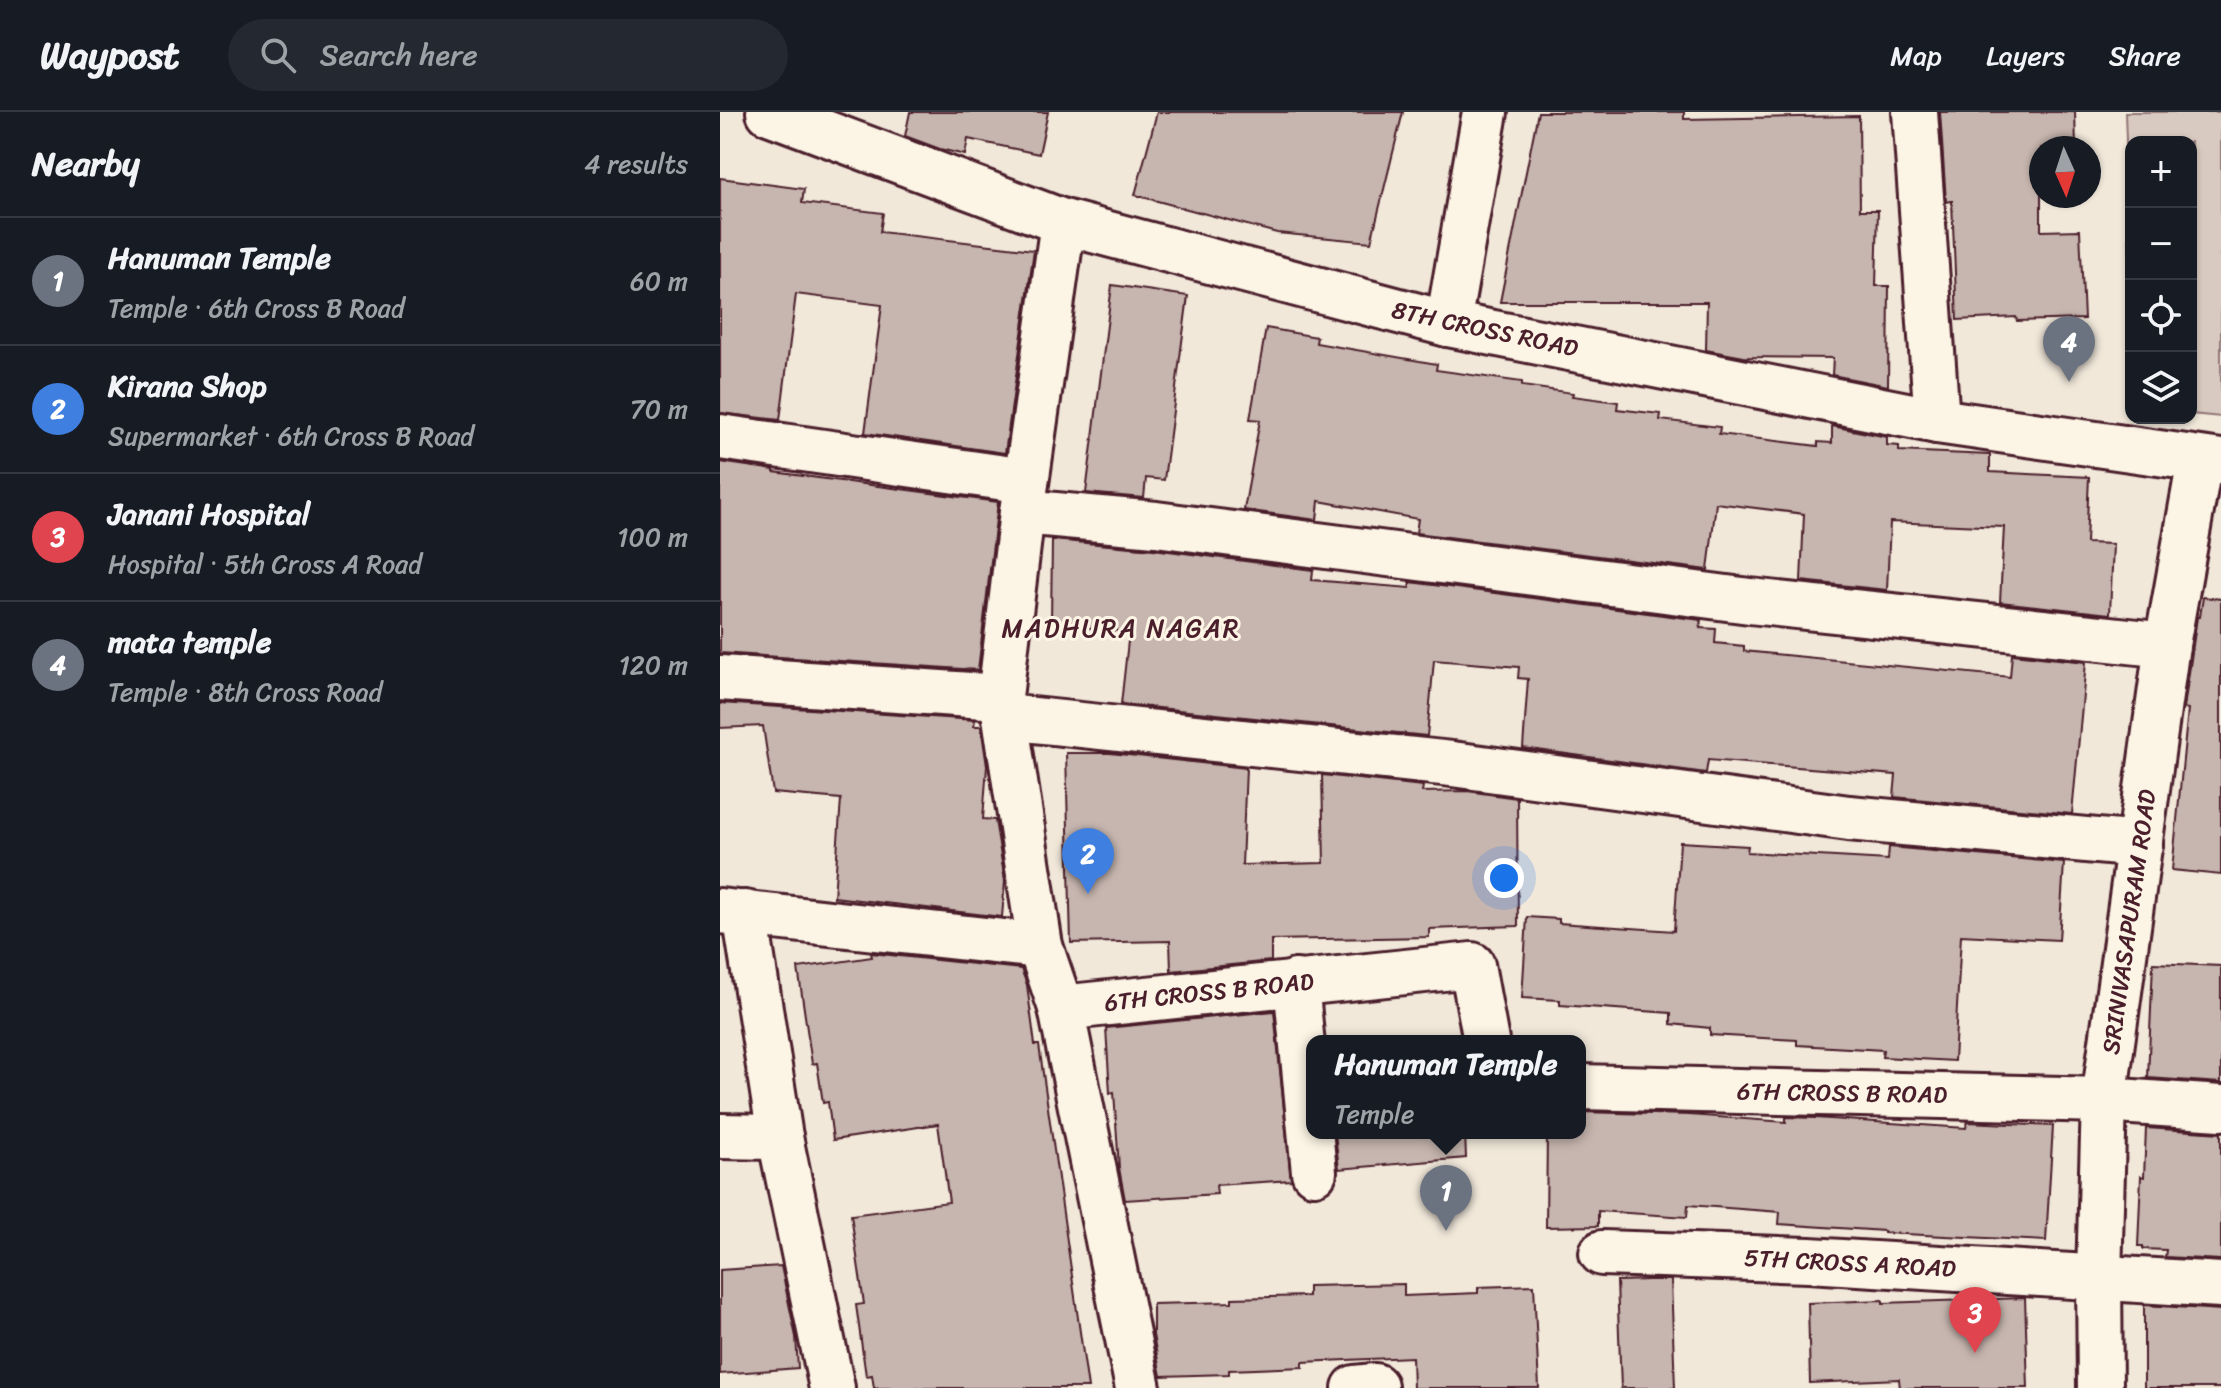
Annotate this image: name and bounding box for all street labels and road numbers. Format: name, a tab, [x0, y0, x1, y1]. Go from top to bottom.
street label: 8TH CROSS ROAD	[1388, 289, 1583, 369]
street label: SRINIVASAPURAM ROAD	[2090, 786, 2168, 1057]
street label: 6TH CROSS B ROAD	[1102, 960, 1316, 1024]
street label: 6TH CROSS B ROAD	[1737, 1070, 1947, 1116]
street label: 5TH CROSS A ROAD	[1743, 1236, 1958, 1290]

